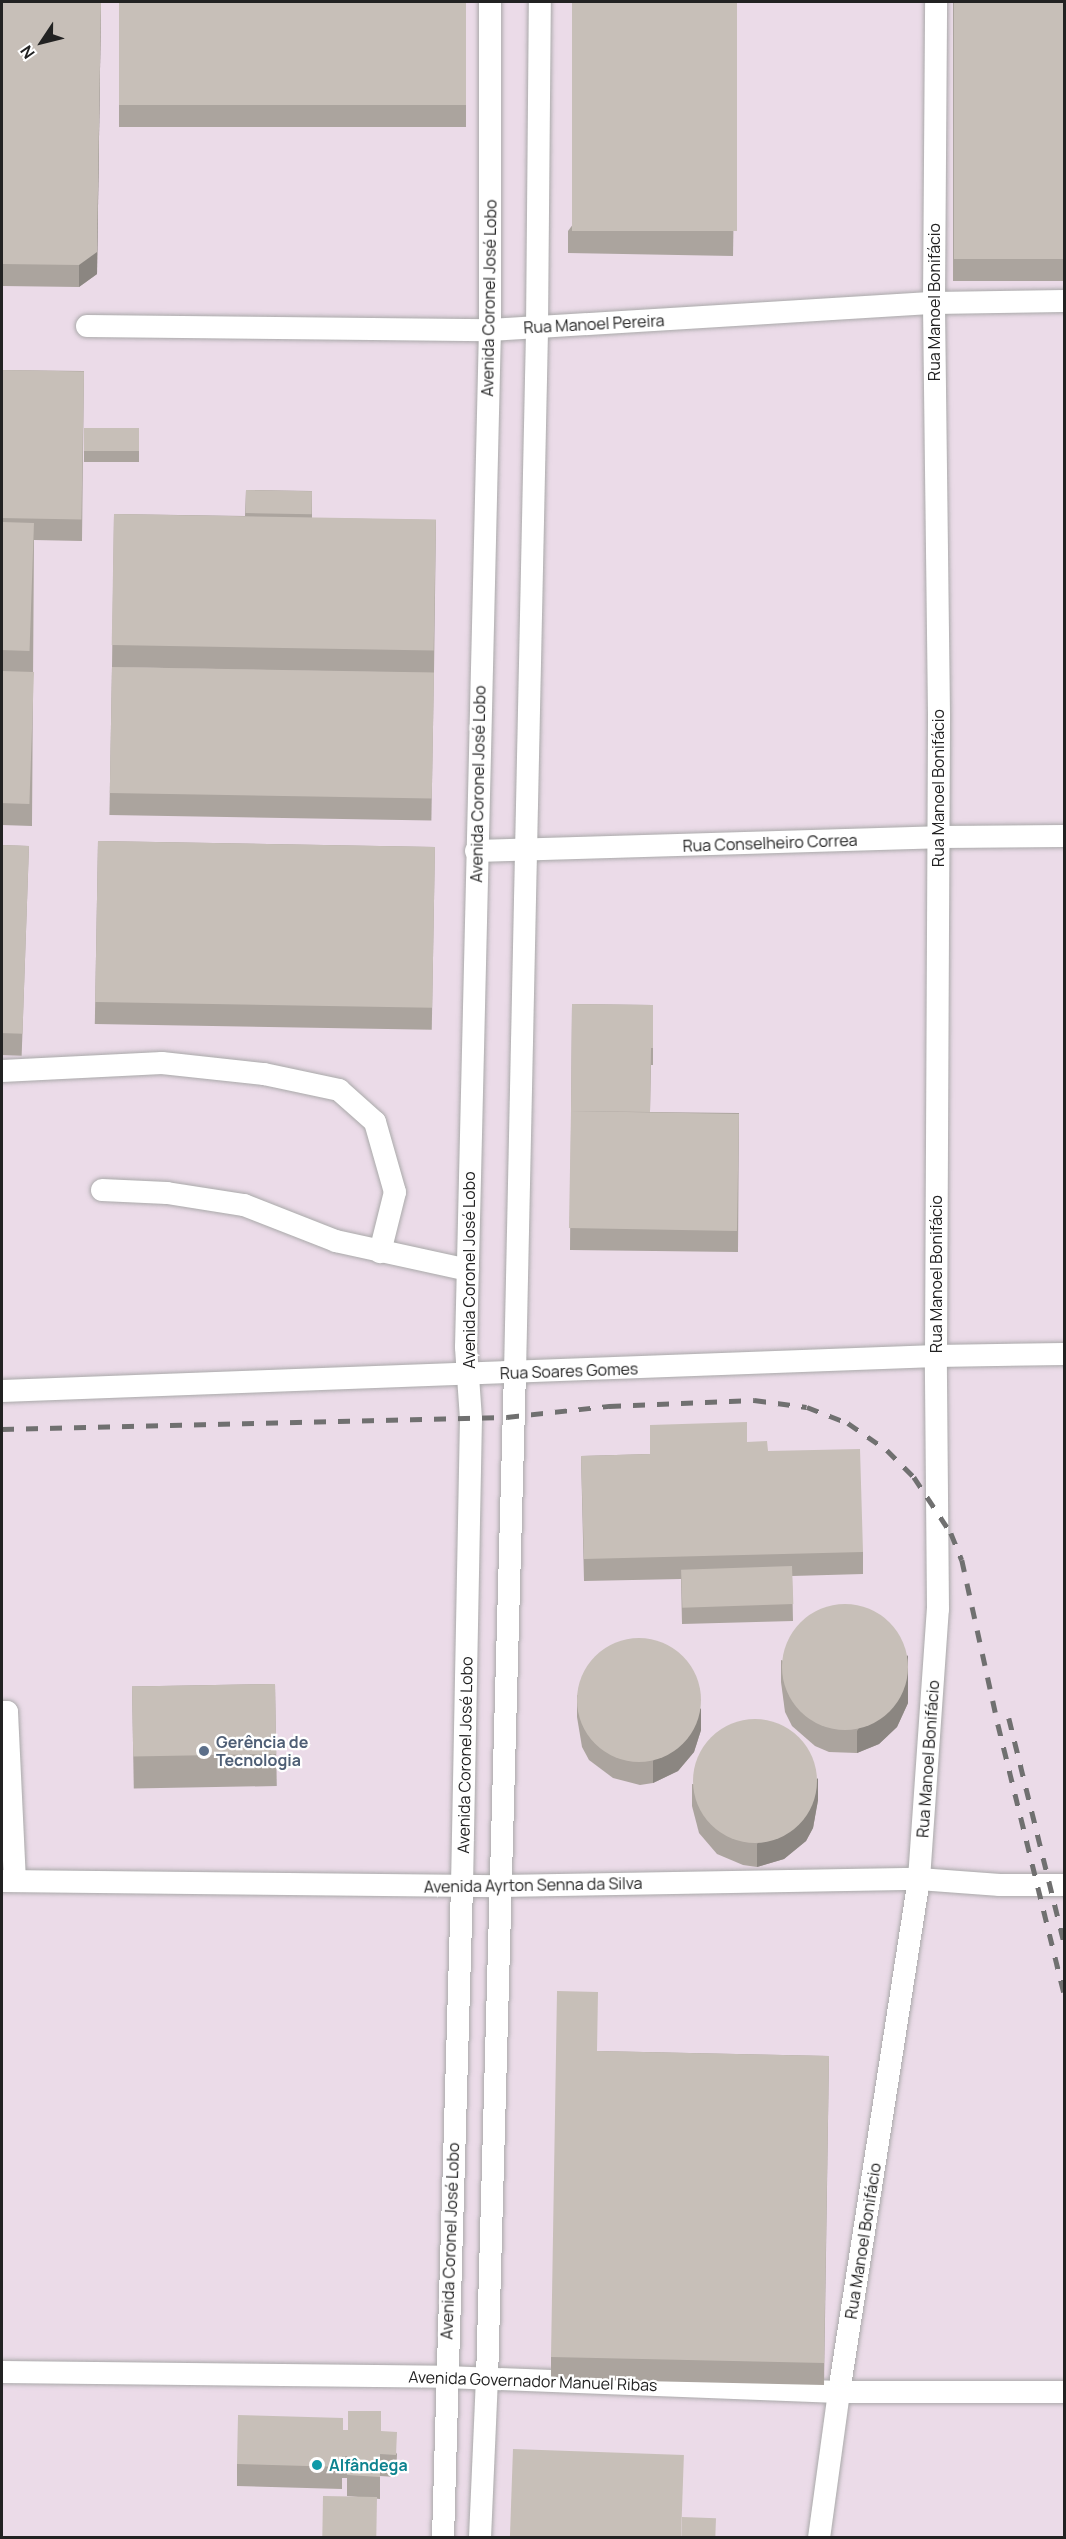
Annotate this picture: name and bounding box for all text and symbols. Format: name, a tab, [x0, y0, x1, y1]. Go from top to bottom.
north arrow	[12, 12, 72, 72]
text: N	[15, 41, 40, 63]
street label: Avenida Coronel José Lobo	[478, 199, 500, 397]
street label: Rua Manoel Bonifácio	[924, 223, 944, 381]
street label: Rua Manoel Pereira	[523, 311, 665, 337]
street label: Avenida Coronel José Lobo	[467, 685, 489, 883]
street label: Rua Manoel Bonifácio	[928, 709, 948, 867]
street label: Rua Conselheiro Correa	[682, 830, 858, 856]
street label: Avenida Coronel José Lobo	[459, 1171, 479, 1369]
street label: Rua Manoel Bonifácio	[926, 1195, 946, 1353]
street label: Rua Soares Gomes	[499, 1359, 639, 1383]
street label: Avenida Coronel José Lobo	[454, 1656, 476, 1854]
street label: Rua Manoel Bonifácio	[913, 1680, 943, 1838]
place label: Gerência de Tecnologia	[216, 1732, 308, 1770]
marker: Gerência de Tecnologia	[197, 1744, 211, 1758]
street label: Avenida Ayrton Senna da Silva	[424, 1873, 642, 1897]
street label: Avenida Coronel José Lobo	[437, 2142, 463, 2340]
street label: Rua Manoel Bonifácio	[841, 2162, 885, 2320]
street label: Avenida Governador Manuel Ribas	[408, 2367, 658, 2395]
place label: Alfândega	[329, 2455, 408, 2475]
marker: Alfândega	[310, 2458, 324, 2472]

